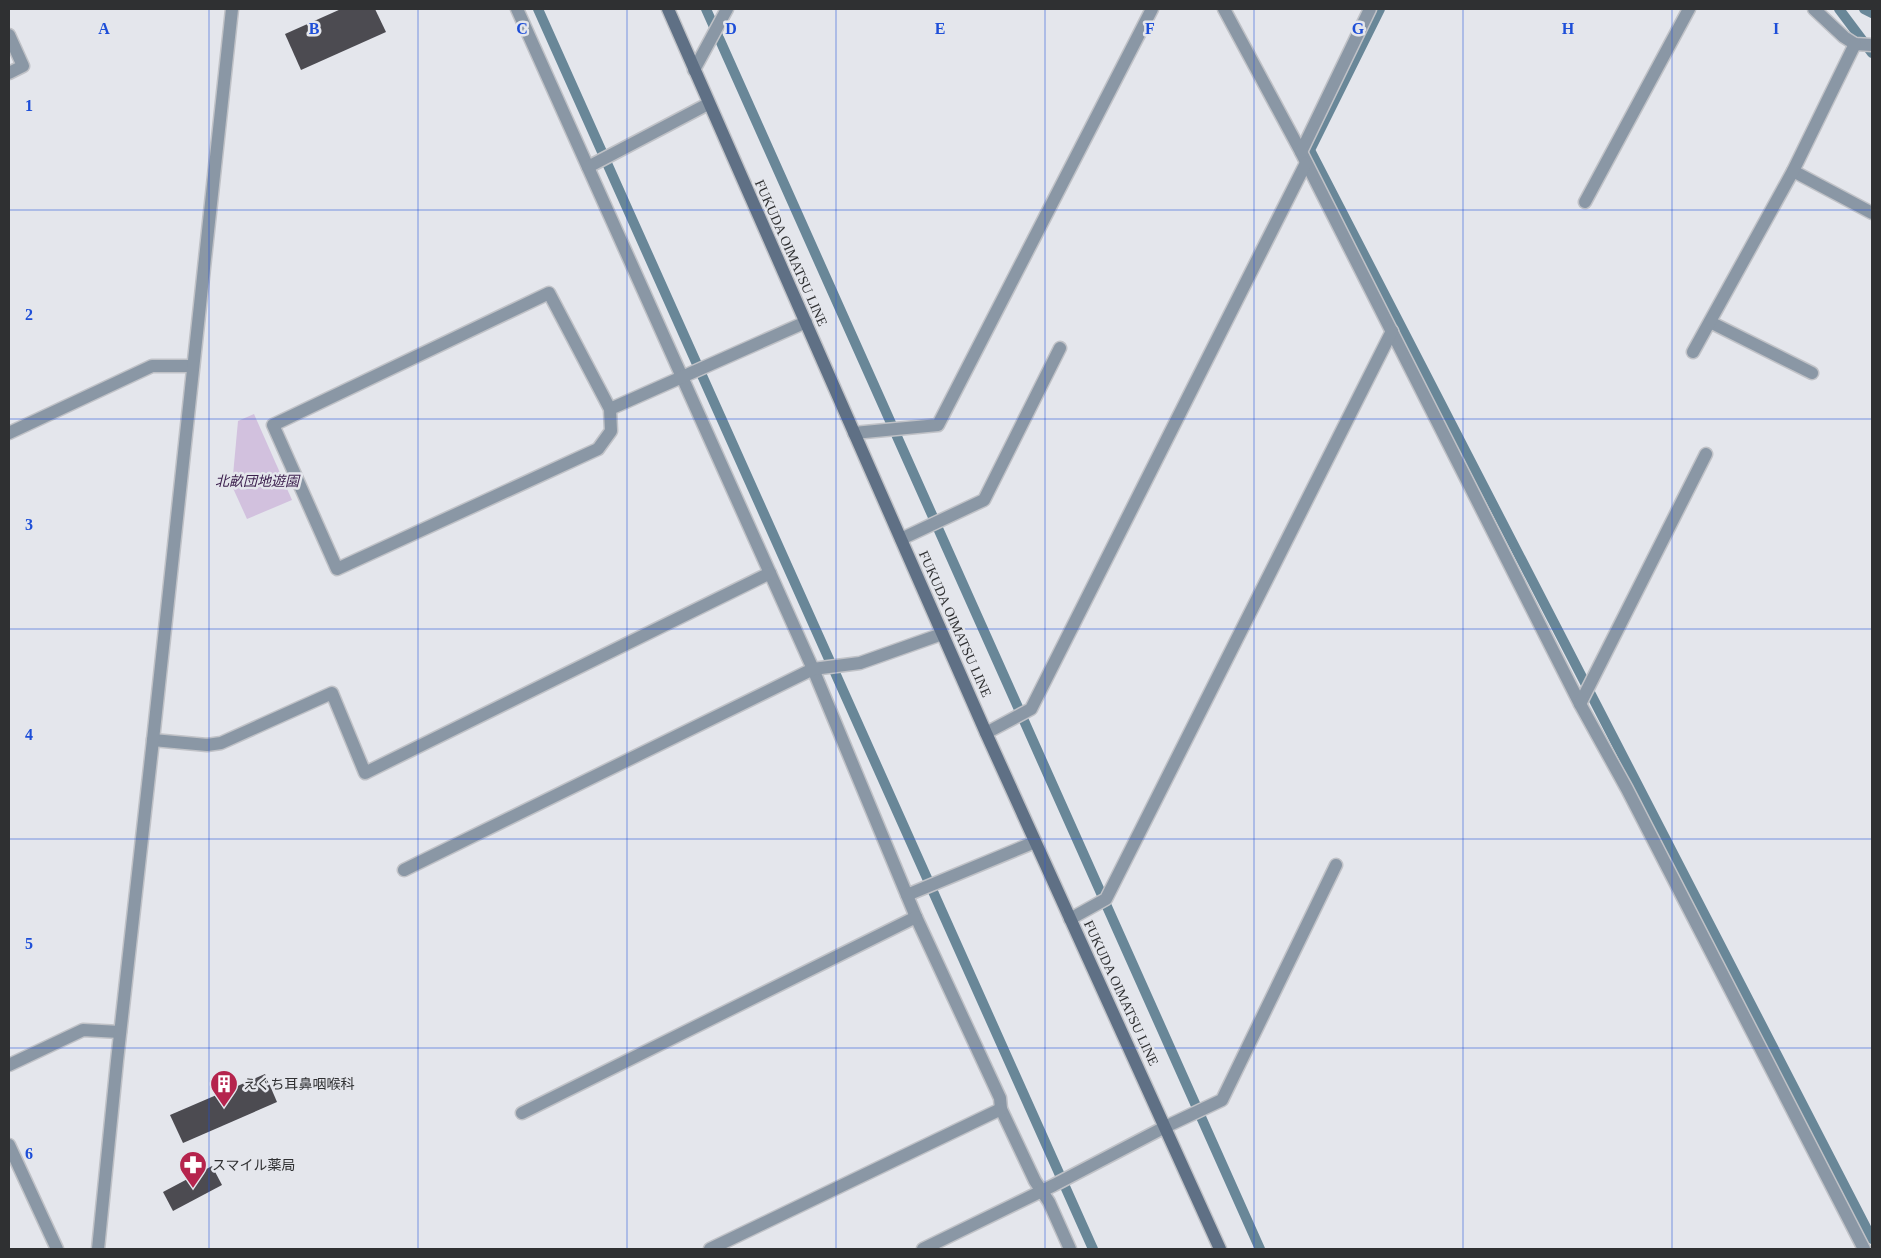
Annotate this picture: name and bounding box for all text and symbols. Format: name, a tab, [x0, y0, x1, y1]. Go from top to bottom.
text: A	[98, 20, 110, 37]
text: B	[309, 20, 320, 37]
text: C	[516, 20, 528, 37]
text: D	[725, 20, 737, 37]
text: E	[935, 20, 945, 37]
text: F	[1145, 20, 1155, 37]
text: G	[1352, 20, 1365, 37]
text: H	[1562, 20, 1575, 37]
text: I	[1773, 20, 1779, 37]
text: 1	[25, 97, 33, 114]
street label: FUKUDA OIMATSU LINE	[752, 177, 830, 329]
text: 2	[25, 306, 33, 323]
park label: 北畝団地遊園	[215, 474, 301, 489]
text: 3	[25, 516, 33, 533]
street label: FUKUDA OIMATSU LINE	[916, 548, 994, 700]
text: 4	[25, 726, 33, 743]
street label: FUKUDA OIMATSU LINE	[1081, 918, 1161, 1068]
text: 5	[25, 935, 33, 952]
building icon: えぐち耳鼻咽喉科	[209, 1069, 239, 1108]
place label: えぐち耳鼻咽喉科	[243, 1077, 355, 1092]
text: 6	[25, 1145, 33, 1162]
pharmacy icon: スマイル薬局	[178, 1150, 208, 1189]
place label: スマイル薬局	[212, 1158, 296, 1173]

